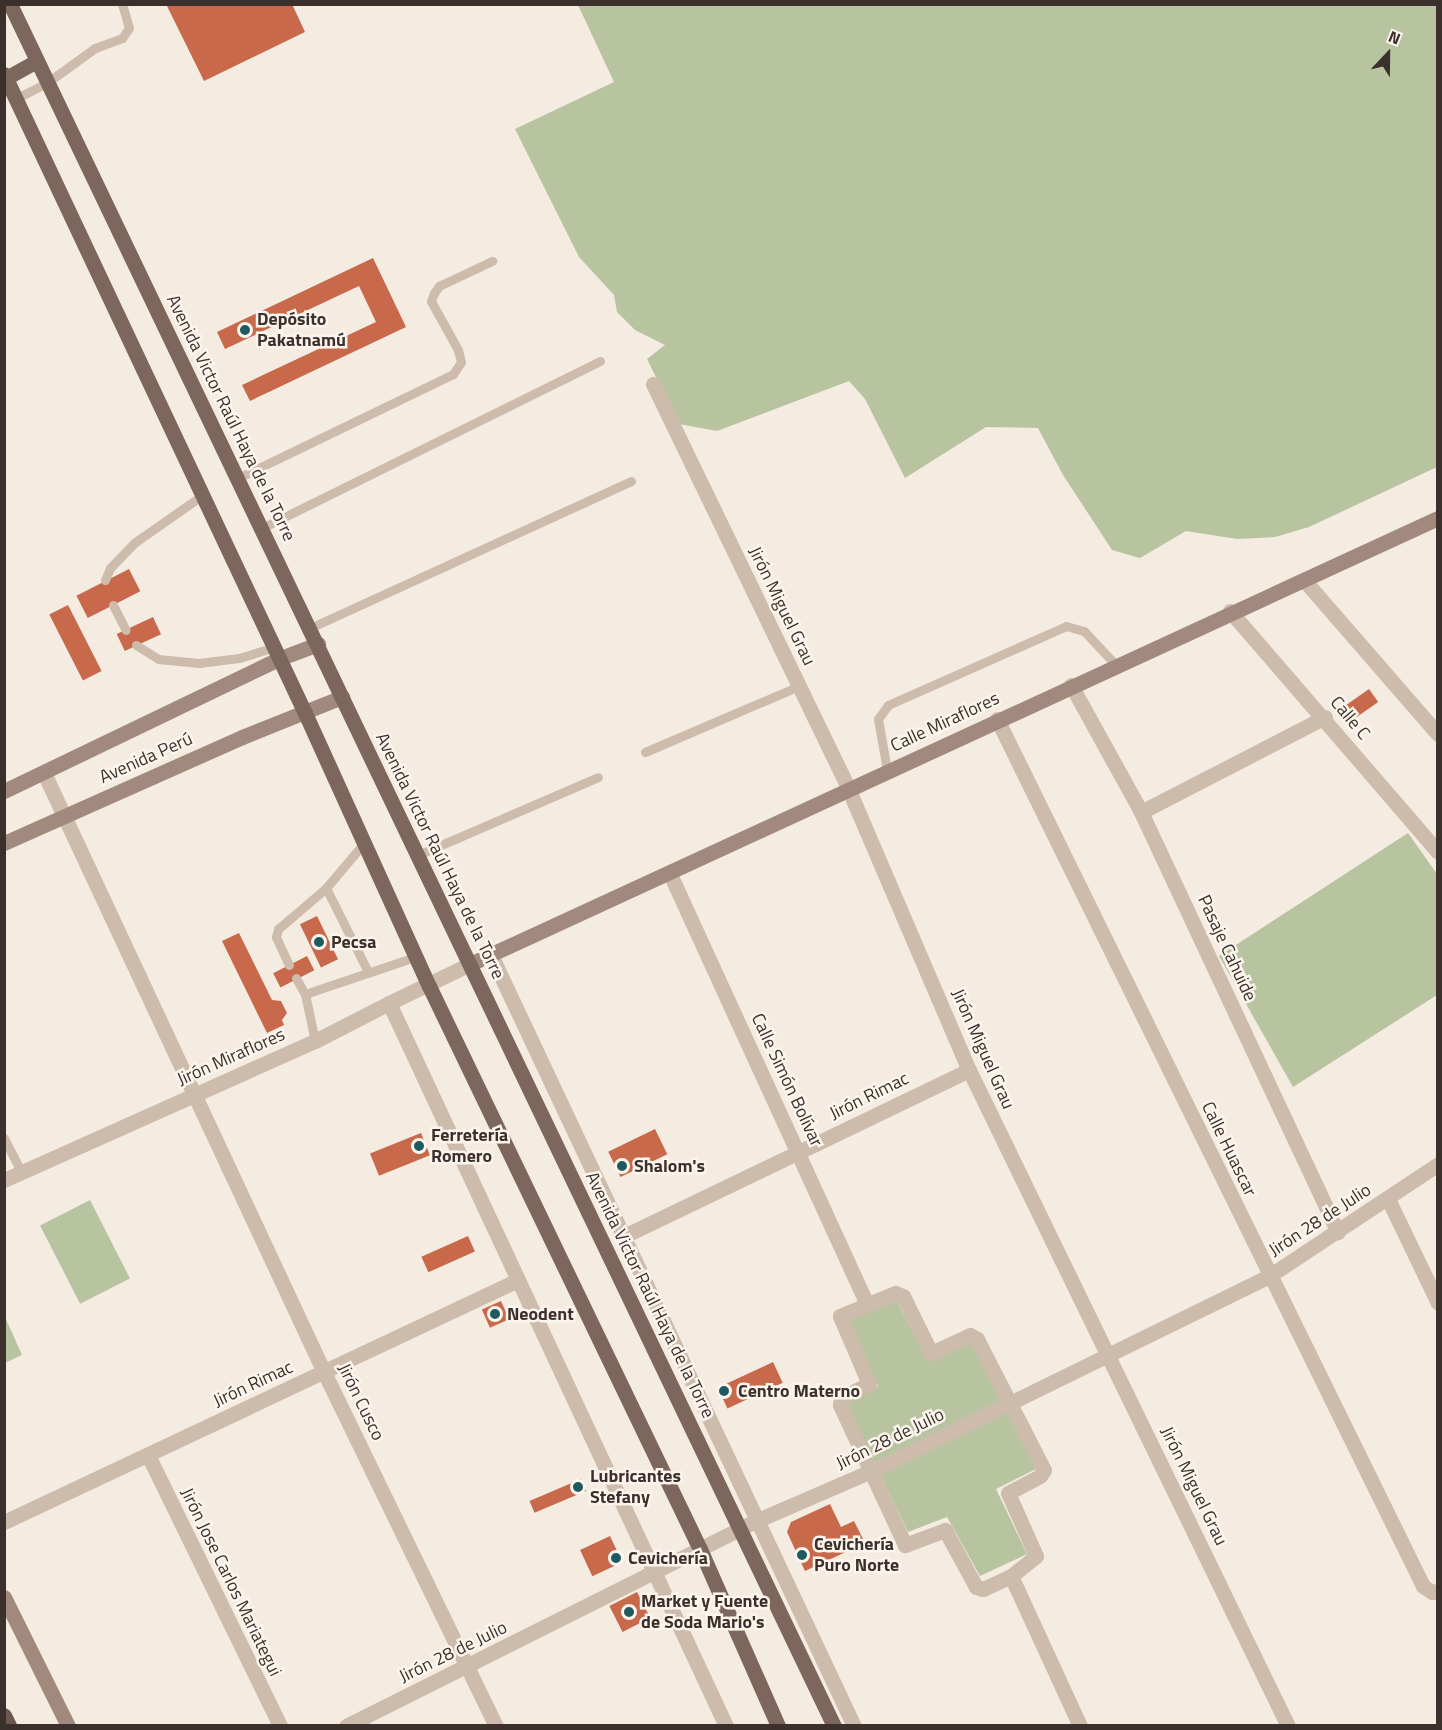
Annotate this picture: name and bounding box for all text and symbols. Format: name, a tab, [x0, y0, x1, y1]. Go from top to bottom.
north arrow	[1358, 24, 1418, 84]
text: N	[1385, 24, 1404, 51]
street label: Avenida Victor Raúl Haya de la Torre	[162, 291, 300, 545]
place label: Depósito Pakatnamú	[257, 309, 346, 352]
marker: Depósito Pakatnamú	[238, 323, 252, 337]
street label: Jirón Miguel Grau	[744, 543, 820, 669]
street label: Calle Miraflores	[887, 687, 1003, 757]
street label: Calle C	[1326, 692, 1374, 744]
street label: Avenida Perú	[96, 728, 196, 788]
street label: Avenida Victor Raúl Haya de la Torre	[371, 729, 509, 983]
street label: Pasaje Cahuide	[1193, 892, 1261, 1004]
place label: Pecsa	[331, 931, 377, 953]
marker: Pecsa	[312, 935, 326, 949]
street label: Jirón Miguel Grau	[947, 986, 1019, 1112]
street label: Calle Simón Bolívar	[747, 1010, 827, 1150]
street label: Jirón Miraflores	[174, 1024, 288, 1090]
street label: Jirón Rimac	[826, 1068, 912, 1124]
street label: Calle Huascar	[1197, 1098, 1261, 1200]
place label: Ferretería Romero	[431, 1125, 508, 1168]
marker: Ferretería Romero	[412, 1139, 426, 1153]
place label: Shalom's	[634, 1155, 705, 1177]
marker: Shalom's	[615, 1159, 629, 1173]
street label: Avenida Victor Raúl Haya de la Torre	[581, 1168, 719, 1422]
street label: Jirón 28 de Julio	[1265, 1179, 1375, 1261]
place label: Neodent	[507, 1303, 574, 1325]
marker: Neodent	[488, 1307, 502, 1321]
street label: Jirón Rimac	[210, 1356, 296, 1412]
street label: Jirón Cusco	[333, 1360, 389, 1444]
place label: Centro Materno	[738, 1380, 860, 1402]
marker: Centro Materno	[715, 1382, 733, 1400]
street label: Jirón 28 de Julio	[833, 1404, 947, 1474]
street label: Jirón Miguel Grau	[1156, 1423, 1232, 1549]
place label: Lubricantes Stefany	[590, 1466, 681, 1508]
marker: Lubricantes Stefany	[571, 1480, 585, 1494]
street label: Jirón Jose Carlos Mariategui	[176, 1484, 286, 1680]
place label: Cevichería Puro Norte	[814, 1534, 899, 1576]
place label: Cevichería	[628, 1547, 708, 1569]
marker: Cevichería Puro Norte	[795, 1548, 809, 1562]
marker: Cevichería	[609, 1551, 623, 1565]
place label: Market y Fuente de Soda Mario's	[641, 1591, 768, 1634]
marker: Market y Fuente de Soda Mario's	[622, 1605, 636, 1619]
street label: Jirón 28 de Julio	[396, 1617, 510, 1687]

